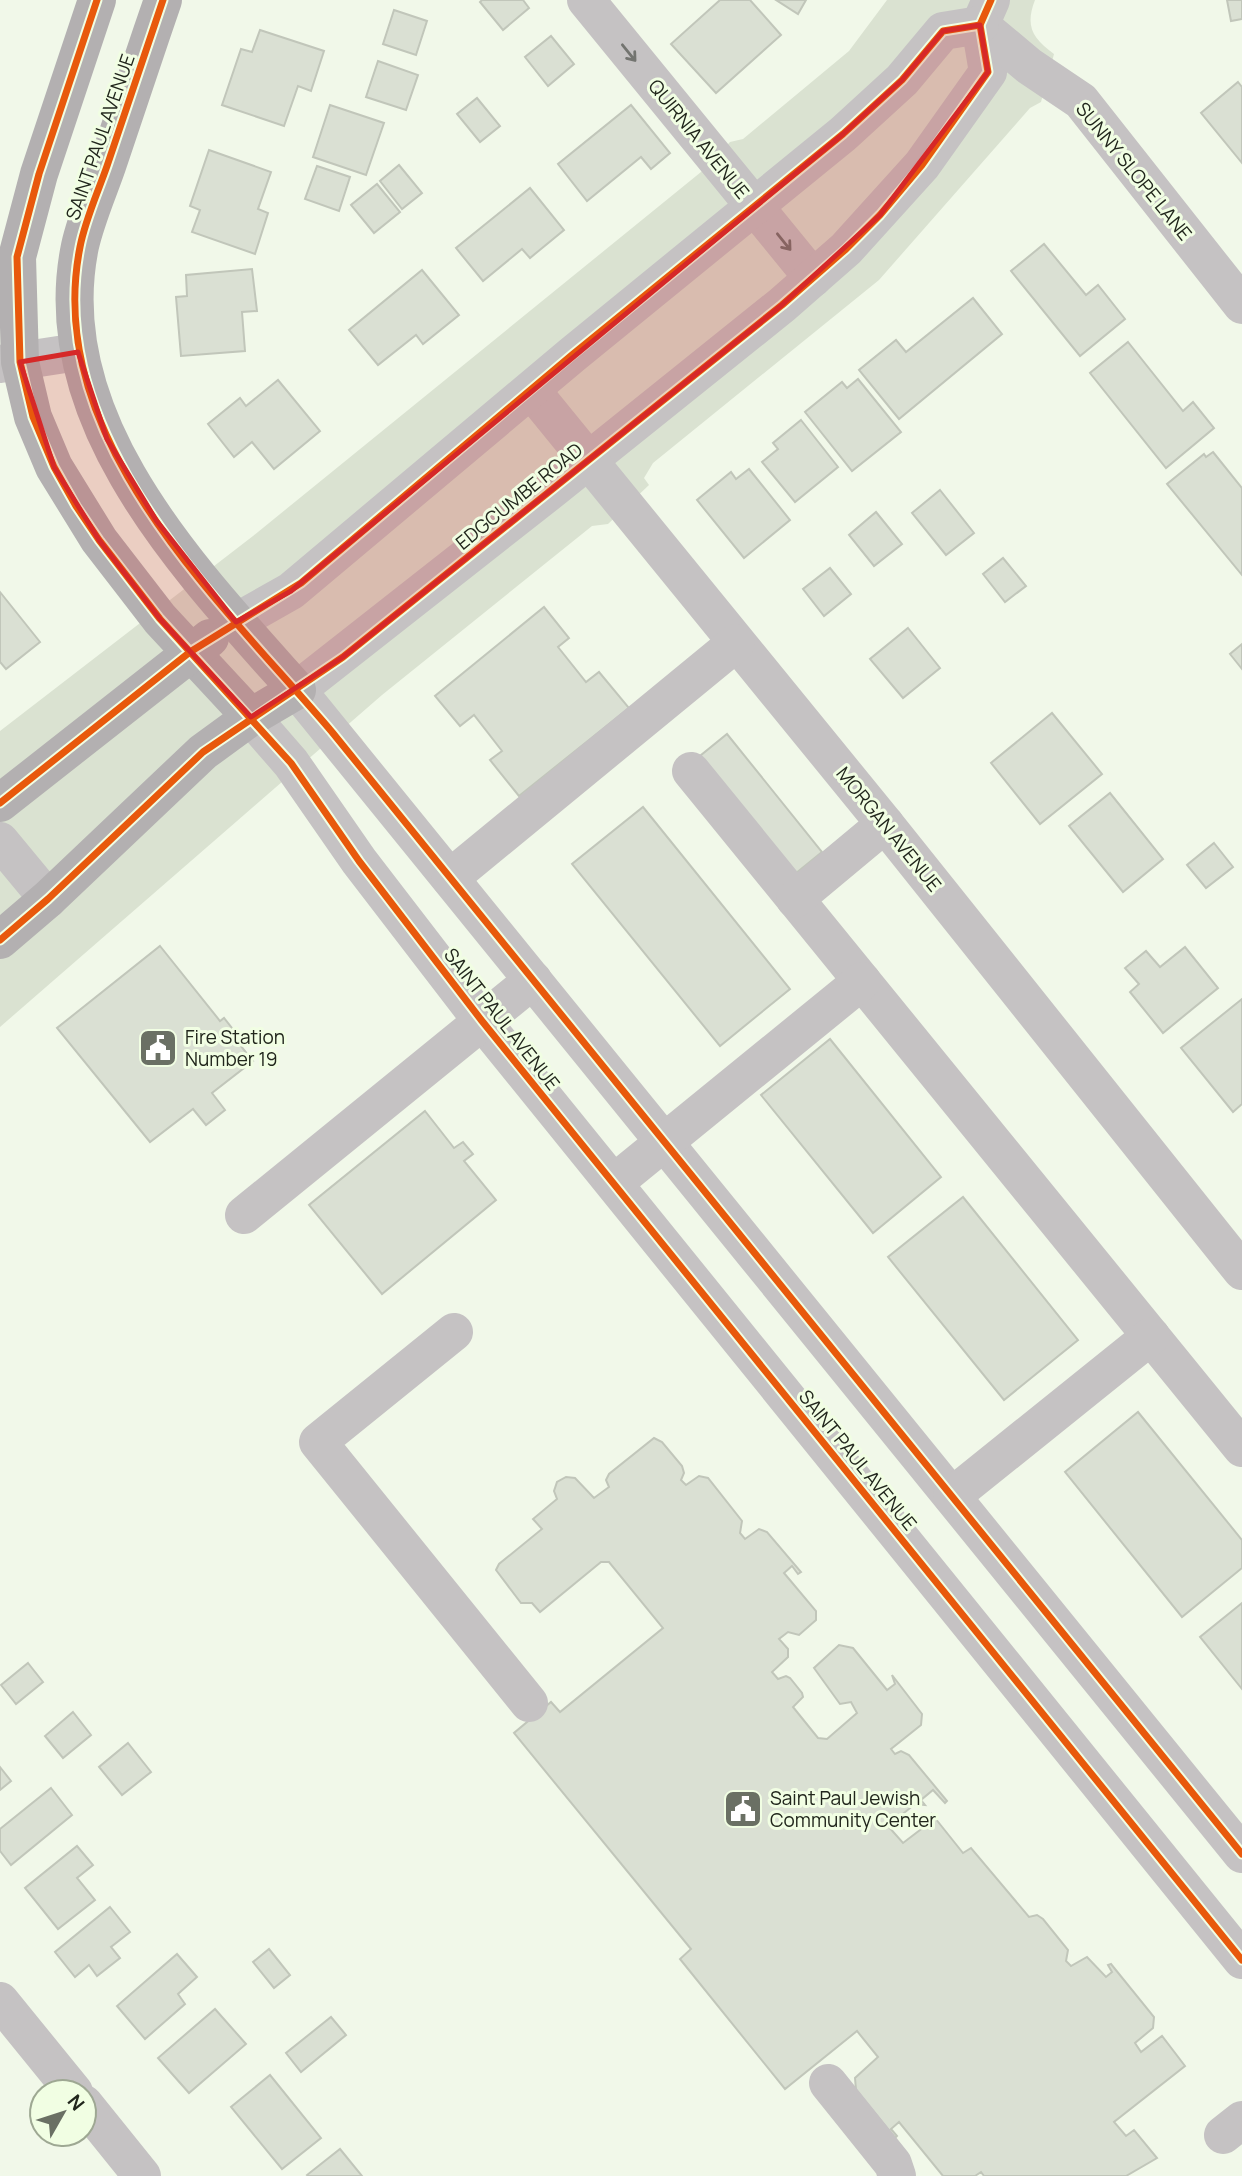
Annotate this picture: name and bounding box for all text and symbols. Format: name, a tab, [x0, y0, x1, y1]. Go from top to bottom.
one-way arrow	[621, 43, 636, 61]
street label: SAINT PAUL AVENUE	[59, 51, 141, 223]
street label: QUIRNIA AVENUE	[643, 74, 755, 204]
street label: SUNNY SLOPE LANE	[1070, 96, 1198, 246]
one-way arrow	[776, 233, 792, 251]
street label: EDGCUMBE ROAD	[450, 437, 588, 555]
street label: MORGAN AVENUE	[831, 761, 947, 897]
street label: SAINT PAUL AVENUE	[438, 942, 566, 1096]
place label: Fire Station Number 19	[185, 1024, 285, 1072]
public building icon: Fire Station Number 19	[137, 1027, 179, 1069]
street label: SAINT PAUL AVENUE	[793, 1384, 923, 1536]
place label: Saint Paul Jewish Community Center	[770, 1785, 936, 1833]
public building icon: Saint Paul Jewish Community Center	[722, 1788, 764, 1830]
north arrow	[28, 2078, 98, 2148]
text: N	[62, 2089, 91, 2116]

